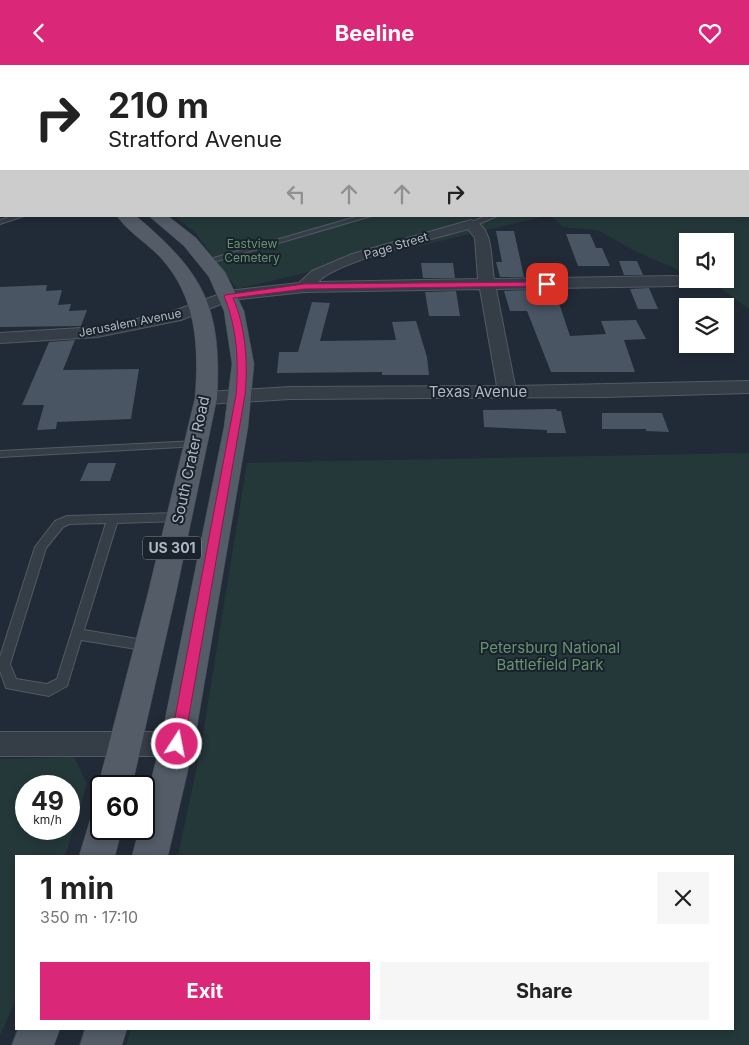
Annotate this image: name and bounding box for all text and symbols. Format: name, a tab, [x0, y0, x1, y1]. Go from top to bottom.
icon: back	[25, 19, 53, 47]
icon: heart	[696, 19, 724, 47]
text: Beeline	[335, 20, 414, 46]
text: 210 m	[108, 84, 209, 126]
icon: right	[25, 85, 90, 150]
text: Stratford Avenue	[108, 126, 282, 152]
icon: left	[282, 180, 310, 208]
icon: ahead	[335, 180, 363, 208]
icon: ahead	[388, 180, 416, 208]
icon: right	[441, 180, 469, 208]
street label: Page Street	[362, 229, 430, 262]
map controls	[679, 233, 734, 353]
button: sound	[679, 233, 734, 288]
park label: Eastview Cemetery	[224, 236, 280, 265]
pin	[526, 263, 568, 305]
icon: arrive	[533, 270, 561, 298]
button: layers	[679, 298, 734, 353]
street label: Jerusalem Avenue	[77, 305, 183, 340]
street label: Texas Avenue	[429, 382, 527, 401]
street label: South Crater Road	[168, 394, 213, 525]
road number: US 301	[143, 537, 201, 559]
park label: Petersburg National Battlefield Park	[480, 638, 620, 674]
position arrow	[150, 717, 202, 769]
speed limit sign: 60	[90, 775, 155, 840]
text: 49	[31, 786, 64, 816]
text: km/h	[33, 812, 62, 827]
text: 1 min	[40, 870, 114, 906]
button: close	[657, 872, 709, 924]
text: 350 m · 17:10	[40, 907, 138, 927]
button: Exit	[40, 962, 370, 1020]
button: Share	[380, 962, 709, 1020]

